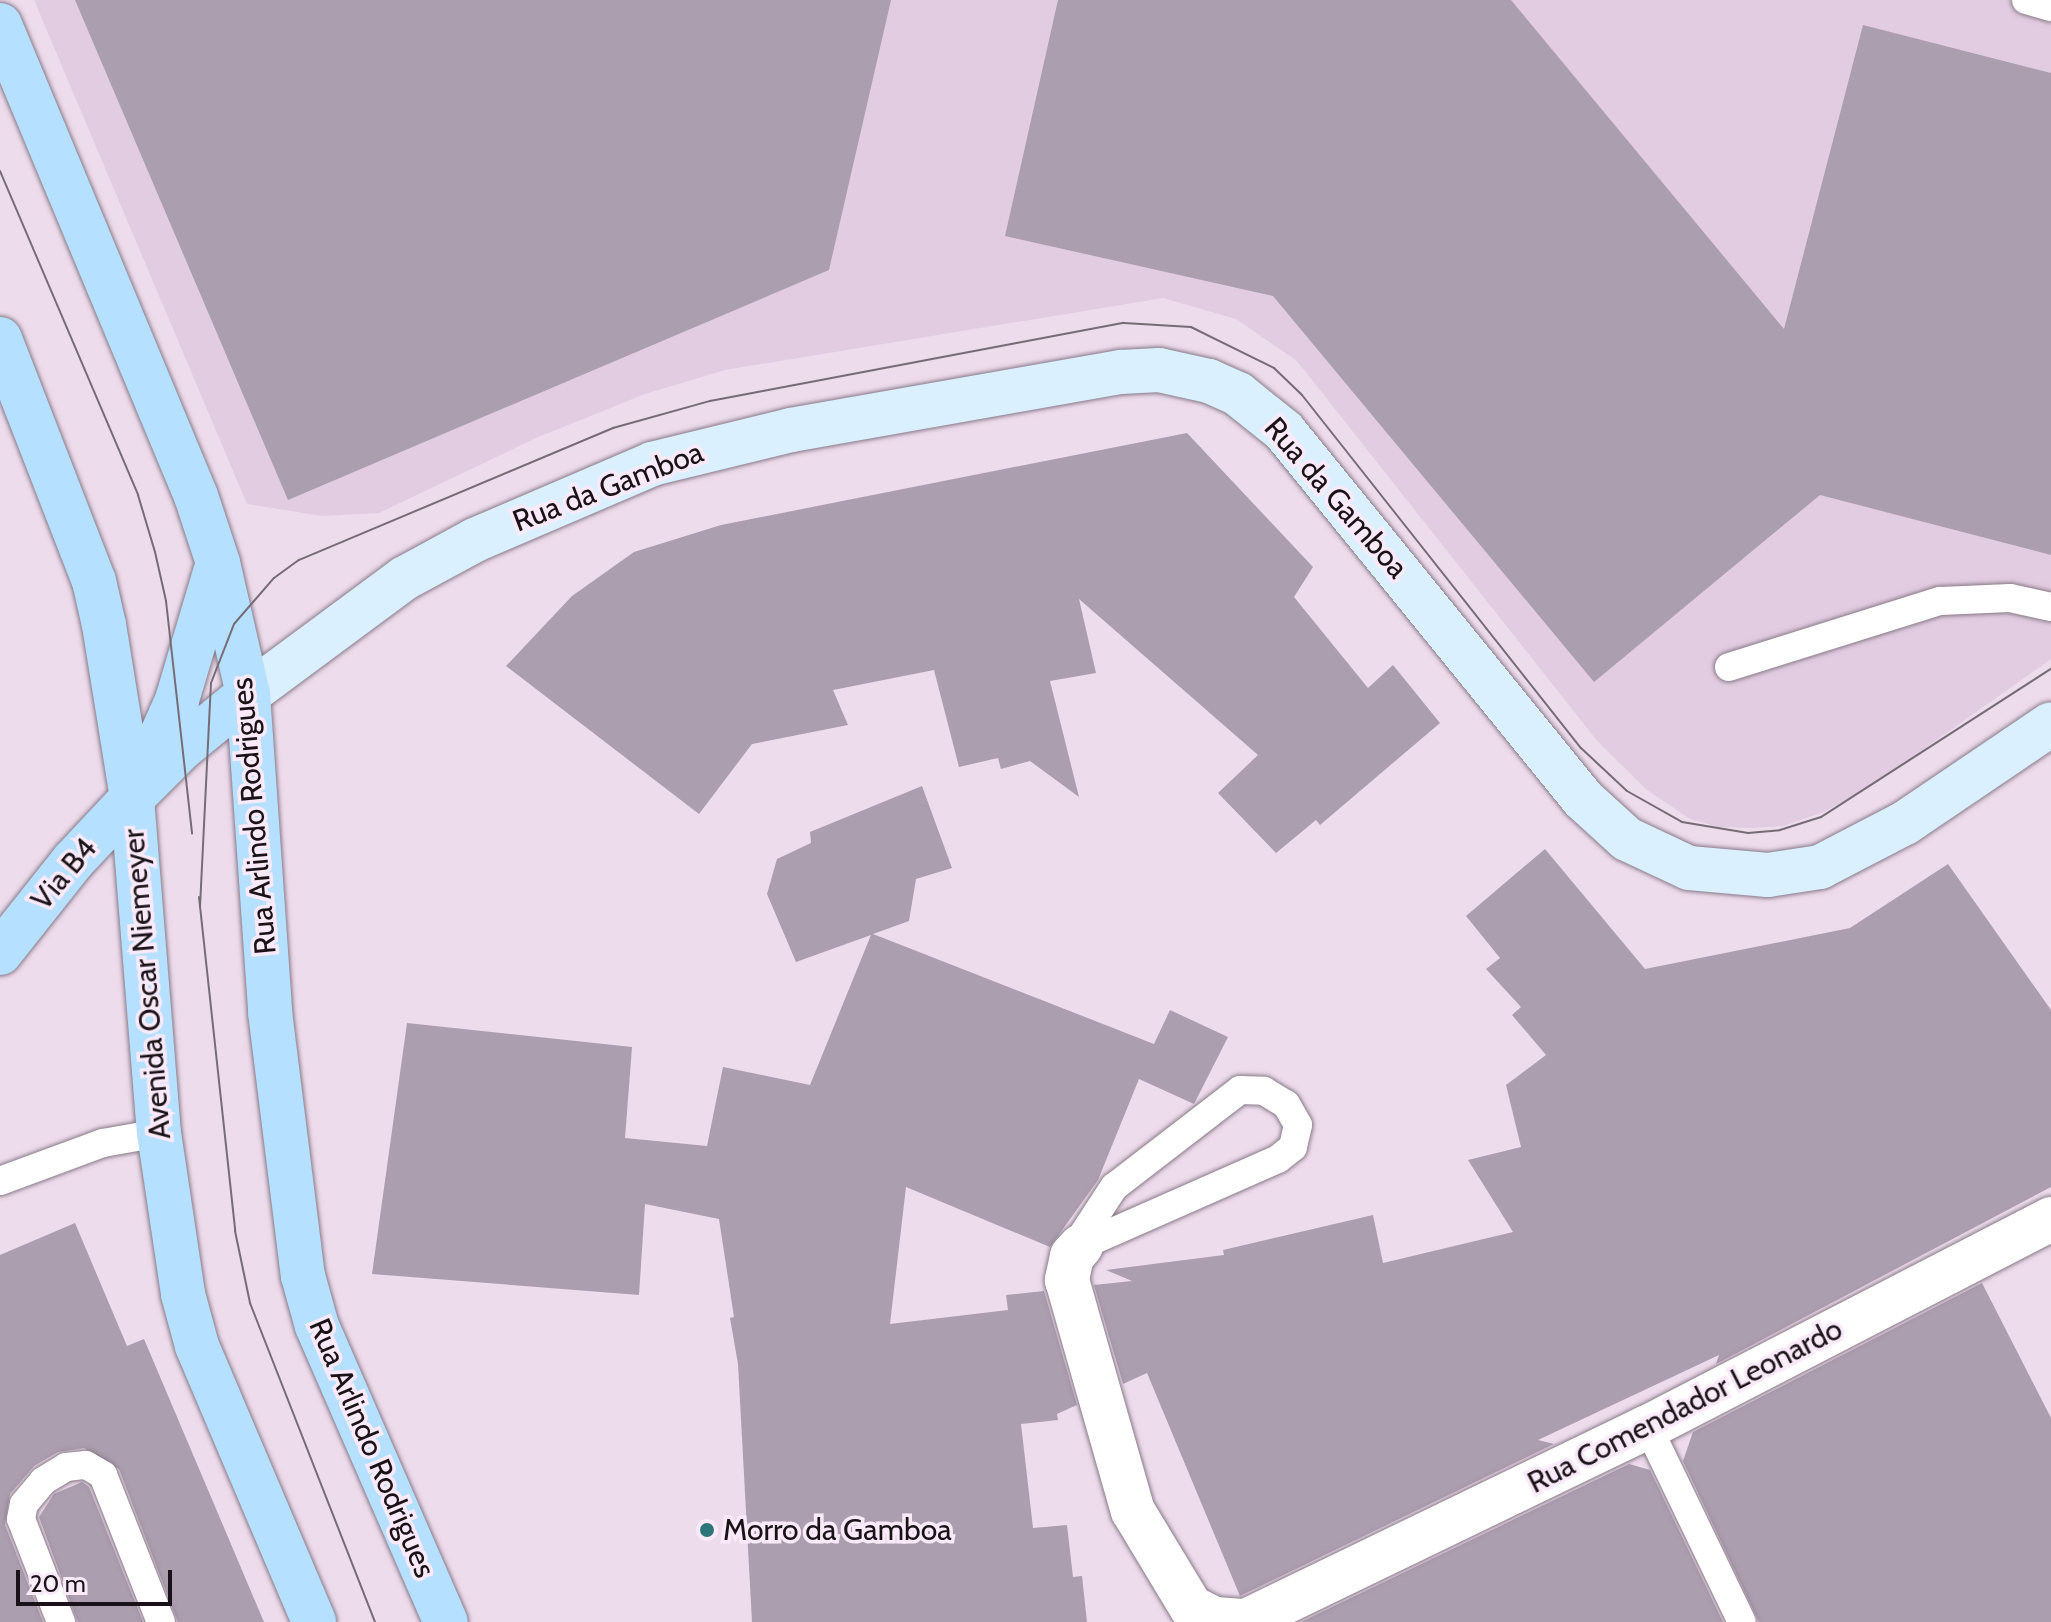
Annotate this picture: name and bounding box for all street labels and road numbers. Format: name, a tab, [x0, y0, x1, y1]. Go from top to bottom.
street label: Rua da Gamboa	[1257, 410, 1415, 586]
street label: Rua da Gamboa	[508, 434, 708, 540]
street label: Rua Arlindo Rodrigues	[224, 676, 284, 956]
street label: Avenida Oscar Niemeyer	[115, 827, 179, 1141]
street label: Via B4	[24, 831, 104, 917]
street label: Rua Comendador Leonardo	[1522, 1311, 1848, 1501]
street label: Rua Arlindo Rodrigues	[301, 1313, 443, 1583]

